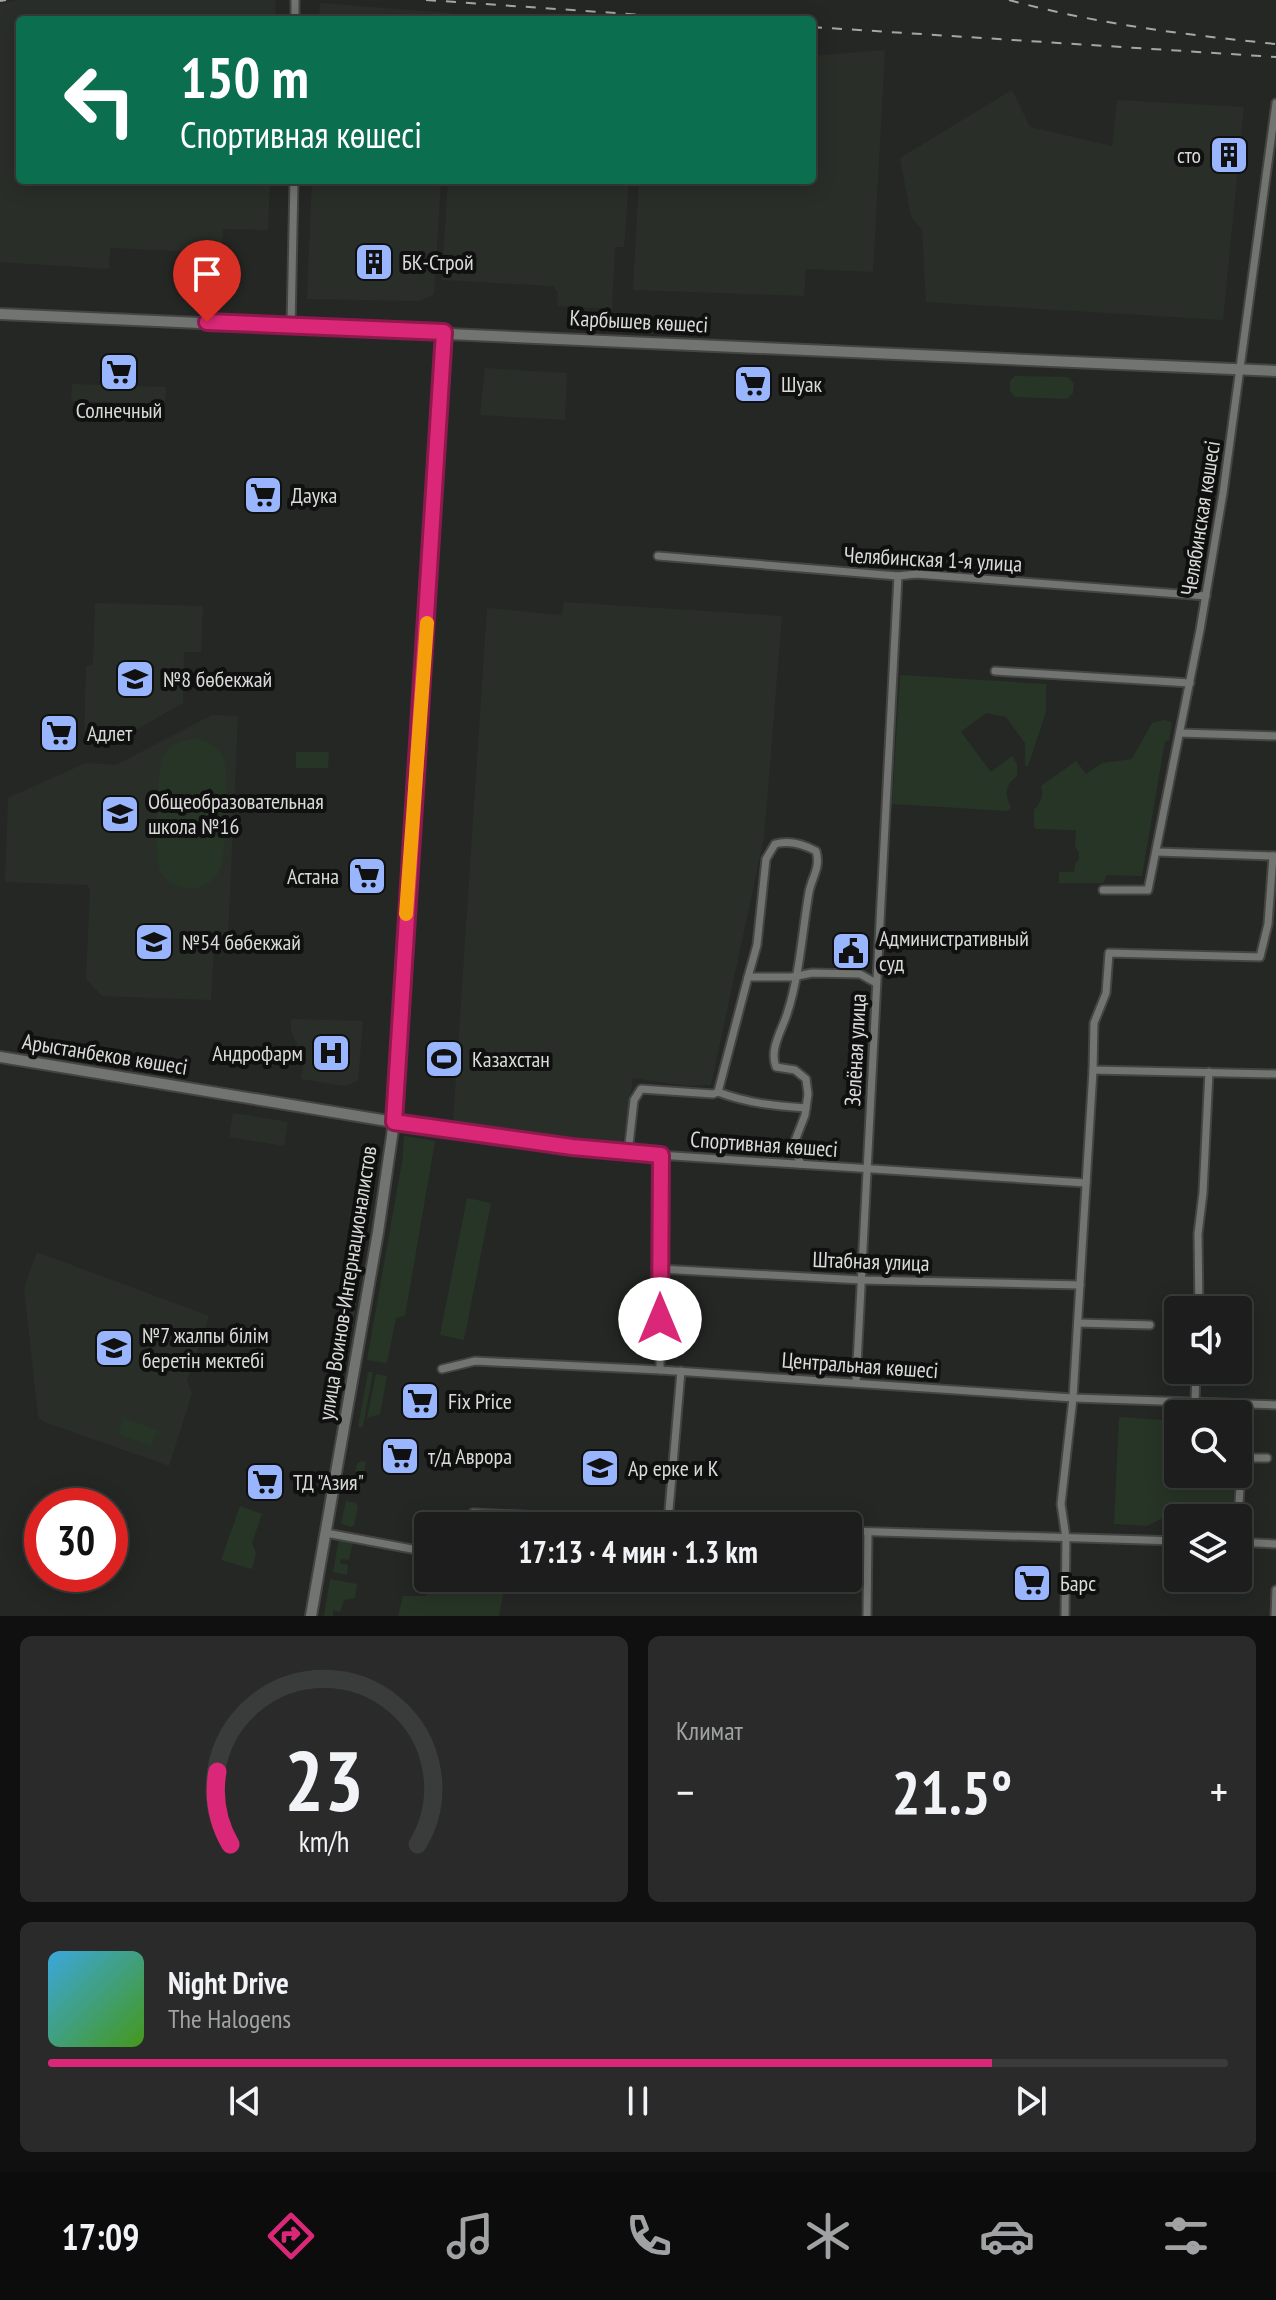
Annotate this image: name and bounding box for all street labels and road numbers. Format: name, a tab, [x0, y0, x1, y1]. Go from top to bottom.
street label: Карбышев көшесі	[569, 303, 709, 339]
street label: Челябинская көшесі	[1174, 439, 1226, 597]
street label: Челябинская 1-я улица	[843, 540, 1023, 578]
street label: Зелёная улица	[838, 993, 872, 1107]
street label: Арыстанбеков көшесі	[20, 1027, 190, 1081]
street label: Спортивная көшесі	[689, 1125, 839, 1163]
street label: улица Воинов-Интернационалистов	[311, 1144, 383, 1422]
street label: Штабная улица	[812, 1245, 930, 1277]
street label: Центральная көшесі	[781, 1346, 939, 1384]

